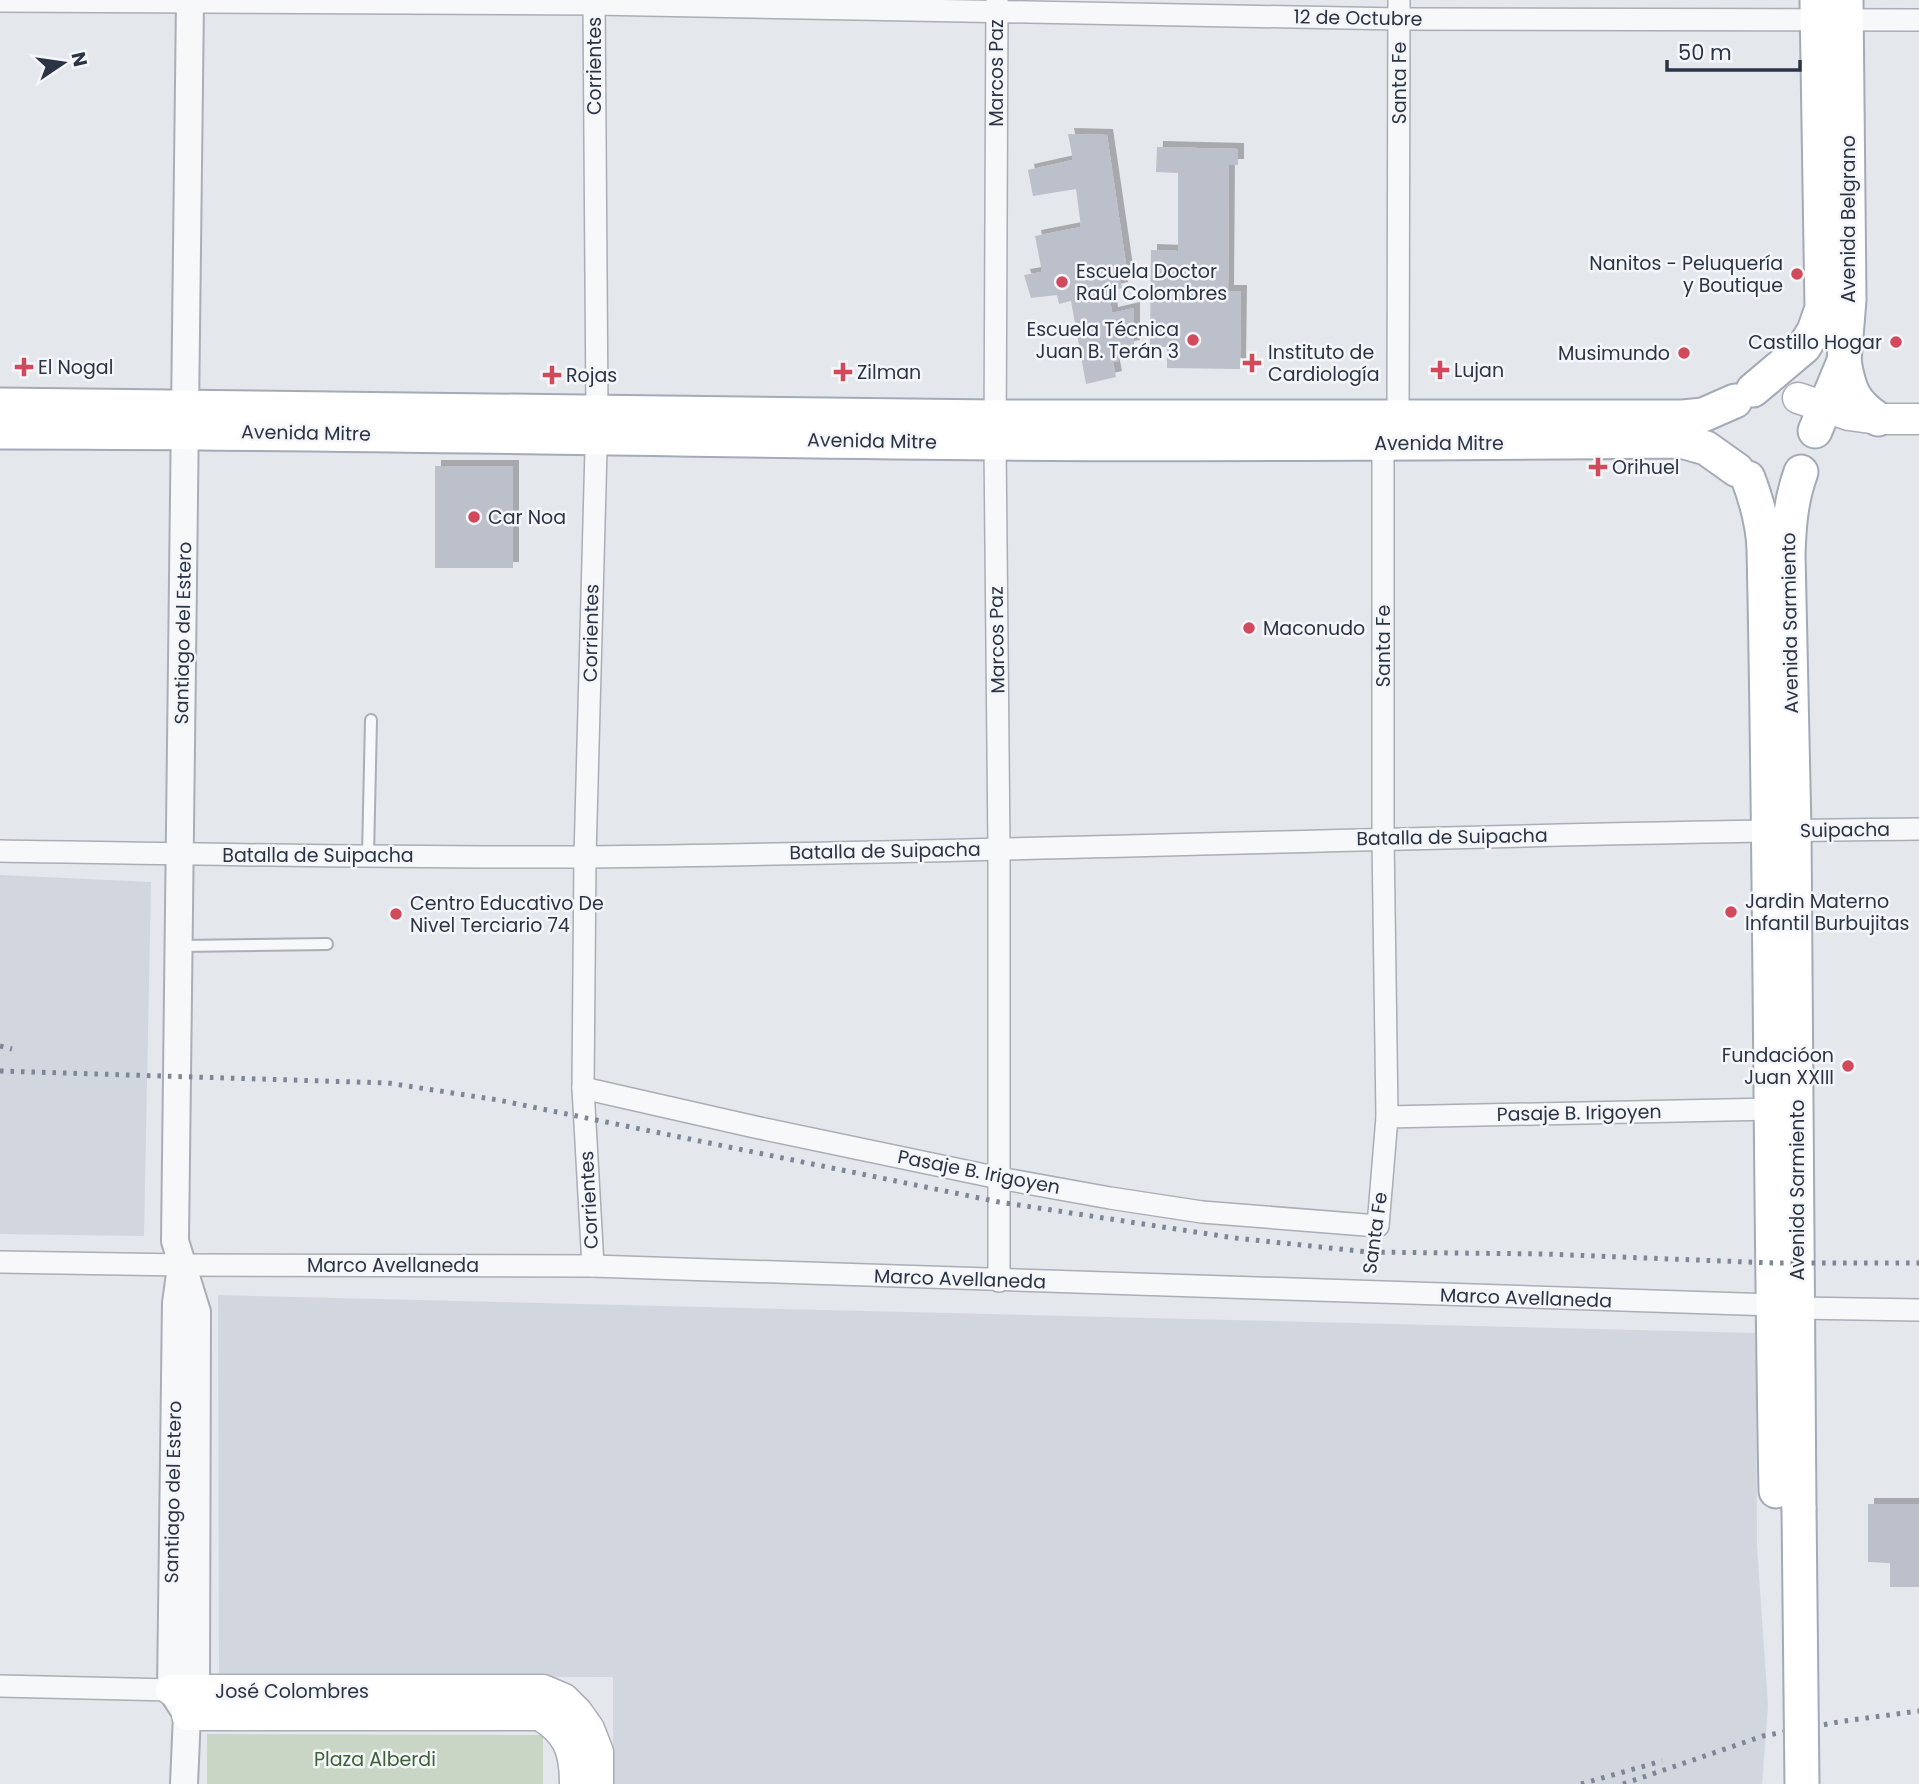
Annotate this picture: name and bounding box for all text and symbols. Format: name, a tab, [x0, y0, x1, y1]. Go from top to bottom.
street label: 12 de Octubre	[1293, 3, 1423, 33]
street label: Corrientes	[581, 17, 608, 115]
street label: Marcos Paz	[983, 19, 1010, 127]
north arrow	[28, 28, 98, 98]
scale bar	[1667, 28, 1800, 72]
text: 50 m	[1678, 38, 1732, 67]
street label: Santa Fe	[1386, 42, 1413, 124]
text: N	[64, 49, 94, 69]
street label: Avenida Belgrano	[1835, 135, 1862, 303]
place label: Nanitos - Peluquería y Boutique	[1589, 250, 1783, 299]
place label: Escuela Doctor Raúl Colombres	[1076, 258, 1227, 307]
marker: Nanitos - Peluquería y Boutique	[1789, 266, 1805, 282]
marker: Escuela Doctor Raúl Colombres	[1054, 274, 1070, 290]
place label: Escuela Técnica Juan B. Terán 3	[1026, 316, 1179, 365]
place label: Castillo Hogar	[1748, 329, 1882, 356]
marker: Escuela Técnica Juan B. Terán 3	[1185, 332, 1201, 348]
marker: Castillo Hogar	[1888, 334, 1904, 350]
place label: Instituto de Cardiología	[1268, 339, 1379, 388]
place label: Musimundo	[1558, 340, 1670, 367]
marker: Musimundo	[1676, 345, 1692, 361]
marker: Instituto de Cardiología	[1242, 353, 1262, 373]
place label: El Nogal	[38, 354, 113, 381]
place label: Lujan	[1454, 357, 1504, 384]
marker: El Nogal	[16, 359, 32, 375]
place label: Zilman	[857, 359, 921, 386]
place label: Rojas	[566, 362, 617, 389]
marker: Lujan	[1432, 362, 1448, 378]
marker: Zilman	[835, 364, 851, 380]
marker: Rojas	[544, 367, 560, 383]
street label: Avenida Mitre	[241, 418, 371, 448]
street label: Avenida Mitre	[807, 426, 937, 456]
street label: Avenida Mitre	[1374, 430, 1504, 457]
place label: Orihuel	[1612, 454, 1679, 481]
marker: Orihuel	[1590, 459, 1606, 475]
place label: Car Noa	[488, 504, 566, 531]
marker: Car Noa	[466, 509, 482, 525]
street label: Avenida Sarmiento	[1775, 532, 1805, 714]
street label: Santiago del Estero	[168, 541, 198, 725]
street label: Corrientes	[577, 584, 605, 682]
street label: Marcos Paz	[983, 586, 1011, 694]
street label: Santa Fe	[1370, 605, 1397, 687]
place label: Maconudo	[1263, 615, 1365, 642]
marker: Maconudo	[1241, 620, 1257, 636]
street label: Suipacha	[1800, 816, 1890, 844]
street label: Batalla de Suipacha	[1356, 822, 1548, 852]
street label: Batalla de Suipacha	[789, 836, 981, 866]
street label: Batalla de Suipacha	[222, 842, 414, 869]
place label: Jardin Materno Infantil Burbujitas	[1745, 888, 1909, 937]
place label: Centro Educativo De Nivel Terciario 74	[410, 890, 604, 939]
marker: Jardin Materno Infantil Burbujitas	[1723, 904, 1739, 920]
marker: Centro Educativo De Nivel Terciario 74	[388, 906, 404, 922]
place label: Fundacióon Juan XXIII	[1722, 1042, 1834, 1091]
marker: Fundacióon Juan XXIII	[1840, 1058, 1856, 1074]
street label: Pasaje B. Irigoyen	[1496, 1098, 1662, 1128]
street label: Avenida Sarmiento	[1784, 1099, 1811, 1281]
street label: Pasaje B. Irigoyen	[895, 1143, 1063, 1201]
street label: Corrientes	[573, 1150, 605, 1250]
street label: Santa Fe	[1356, 1190, 1394, 1276]
street label: Marco Avellaneda	[307, 1252, 479, 1279]
street label: Marco Avellaneda	[874, 1263, 1046, 1295]
street label: Marco Avellaneda	[1440, 1282, 1612, 1314]
street label: Santiago del Estero	[158, 1400, 188, 1584]
street label: José Colombres	[215, 1678, 369, 1705]
park label: Plaza Alberdi	[314, 1746, 436, 1773]

